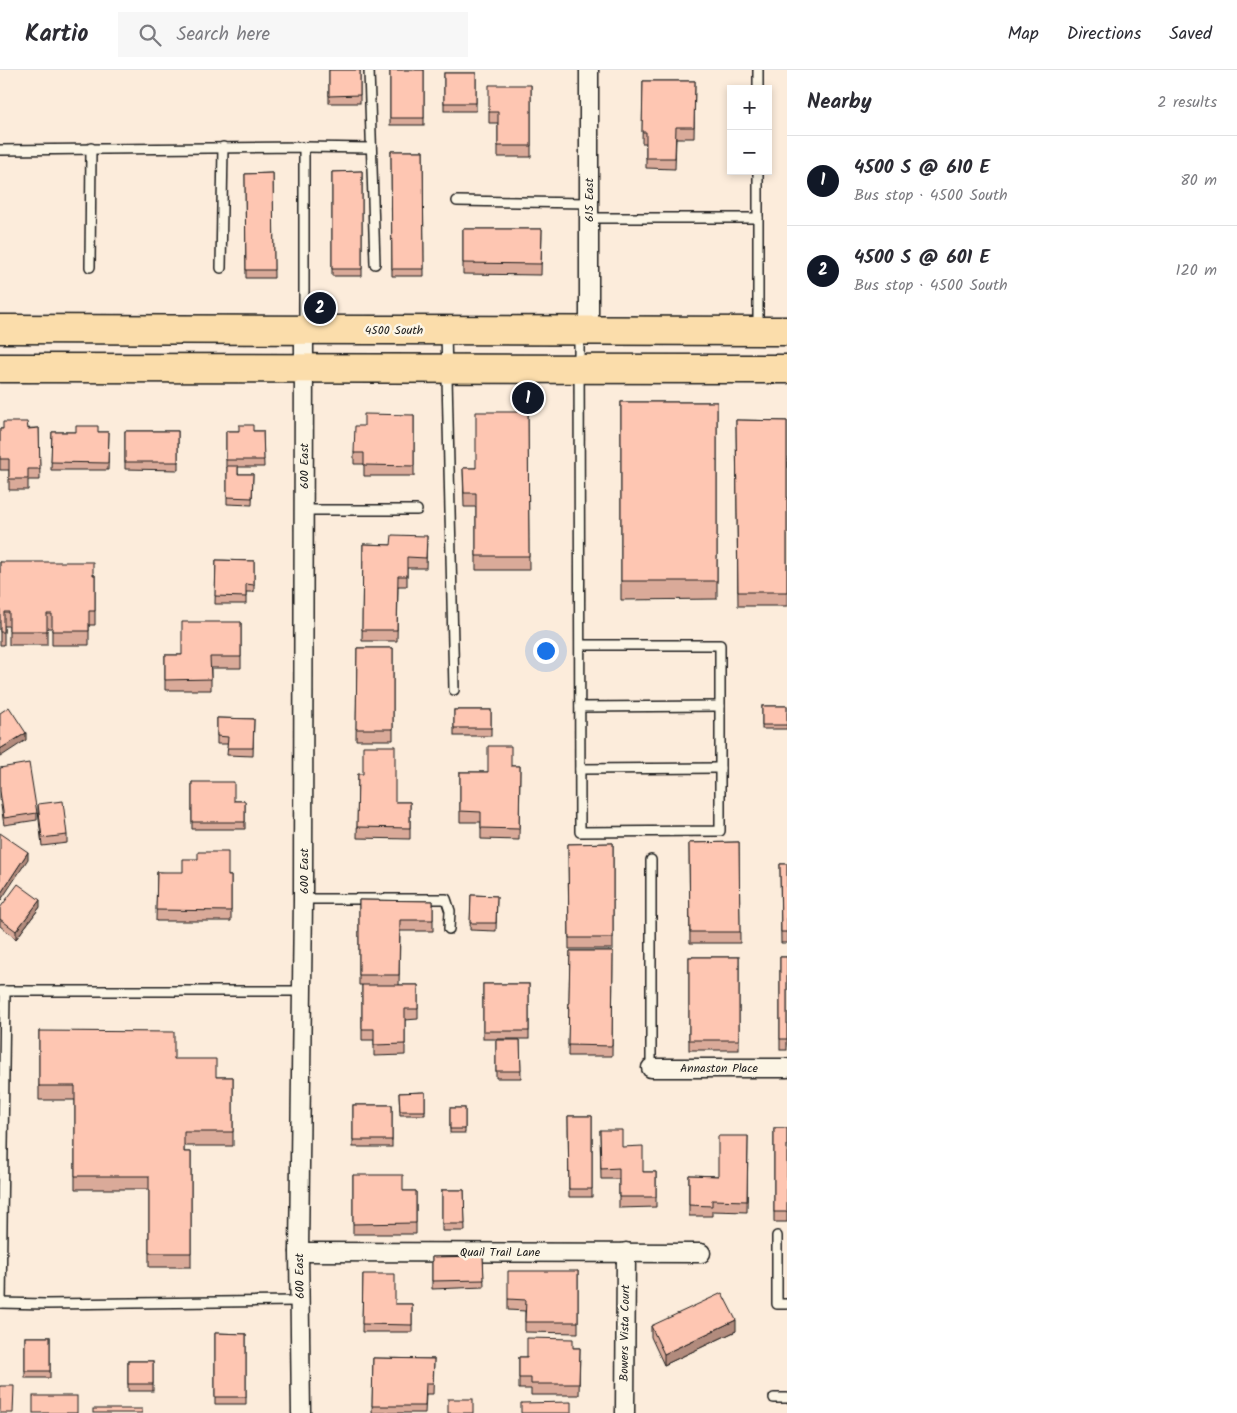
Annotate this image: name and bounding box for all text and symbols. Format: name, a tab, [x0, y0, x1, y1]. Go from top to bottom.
search box	[118, 12, 468, 57]
text: Kartio	[25, 15, 88, 54]
text: Search here	[176, 20, 270, 50]
text: Map	[1007, 20, 1039, 49]
text: Directions	[1067, 20, 1141, 49]
text: Saved	[1169, 20, 1212, 49]
icon: search	[136, 21, 164, 49]
map controls	[727, 85, 772, 175]
button: +	[727, 85, 772, 130]
text: Nearby	[807, 86, 872, 119]
text: 2 results	[1157, 90, 1217, 115]
button: −	[727, 130, 772, 175]
text: 4500 S @ 610 E	[854, 153, 990, 183]
text: 1	[821, 168, 825, 193]
text: 80 m	[1180, 168, 1217, 193]
street label: 615 East	[580, 178, 599, 222]
text: Bus stop · 4500 South	[854, 183, 1008, 208]
text: 4500 S @ 601 E	[854, 243, 990, 273]
text: 2	[818, 258, 828, 283]
text: 120 m	[1176, 258, 1217, 283]
text: Bus stop · 4500 South	[854, 273, 1008, 298]
pin: 2	[304, 289, 336, 327]
street label: 4500 South	[365, 321, 423, 340]
pin: 1	[512, 379, 544, 417]
street label: 600 East	[295, 443, 314, 489]
your location	[533, 638, 559, 664]
street label: 600 East	[295, 848, 314, 894]
street label: Annaston Place	[680, 1059, 759, 1078]
street label: Quail Trail Lane	[460, 1243, 541, 1262]
street label: 600 East	[290, 1253, 310, 1299]
street label: Bowers Vista Court	[615, 1284, 635, 1382]

